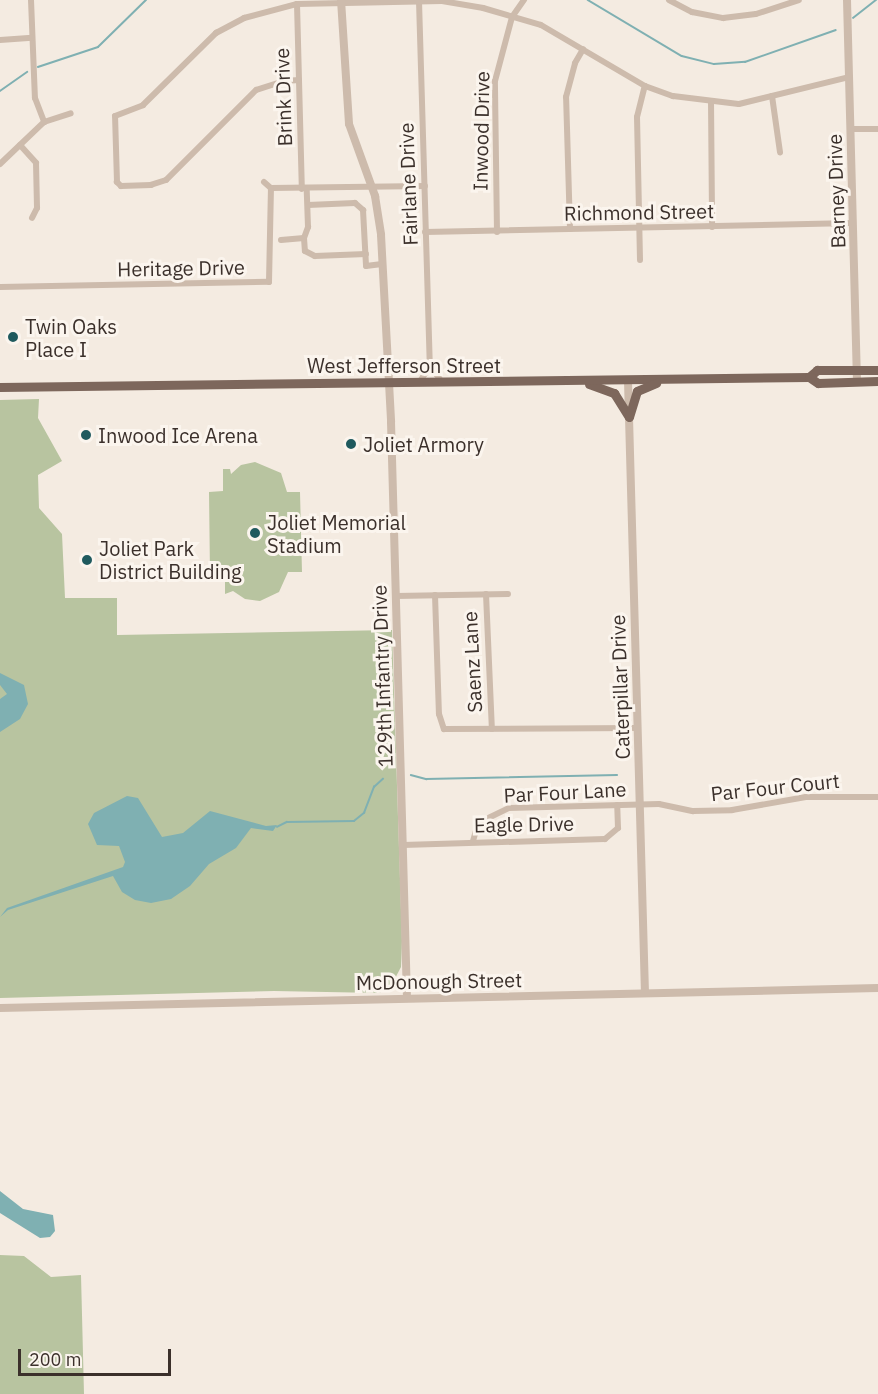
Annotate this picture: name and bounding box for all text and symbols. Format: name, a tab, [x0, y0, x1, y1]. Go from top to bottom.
street label: Brink Drive	[269, 47, 297, 147]
street label: Inwood Drive	[468, 71, 494, 191]
street label: Fairlane Drive	[394, 122, 422, 246]
street label: Barney Drive	[822, 133, 850, 249]
street label: Richmond Street	[564, 199, 714, 225]
street label: Heritage Drive	[117, 255, 245, 281]
place label: Twin Oaks Place I	[25, 314, 117, 361]
marker: Twin Oaks Place I	[6, 330, 20, 344]
street label: West Jefferson Street	[307, 353, 501, 377]
place label: Inwood Ice Arena	[98, 423, 258, 447]
marker: Inwood Ice Arena	[79, 428, 93, 442]
place label: Joliet Armory	[363, 432, 484, 456]
marker: Joliet Armory	[344, 437, 358, 451]
place label: Joliet Memorial Stadium	[267, 510, 406, 557]
marker: Joliet Memorial Stadium	[248, 526, 262, 540]
place label: Joliet Park District Building	[99, 536, 242, 583]
marker: Joliet Park District Building	[80, 553, 94, 567]
street label: 129th Infantry Drive	[367, 584, 397, 768]
street label: Saenz Lane	[457, 611, 487, 713]
street label: Caterpillar Drive	[605, 614, 635, 760]
street label: Par Four Court	[709, 768, 841, 806]
street label: Par Four Lane	[503, 777, 627, 807]
street label: Eagle Drive	[474, 811, 574, 837]
street label: McDonough Street	[356, 968, 522, 994]
scale bar	[21, 1337, 174, 1375]
text: 200 m	[29, 1348, 81, 1371]

